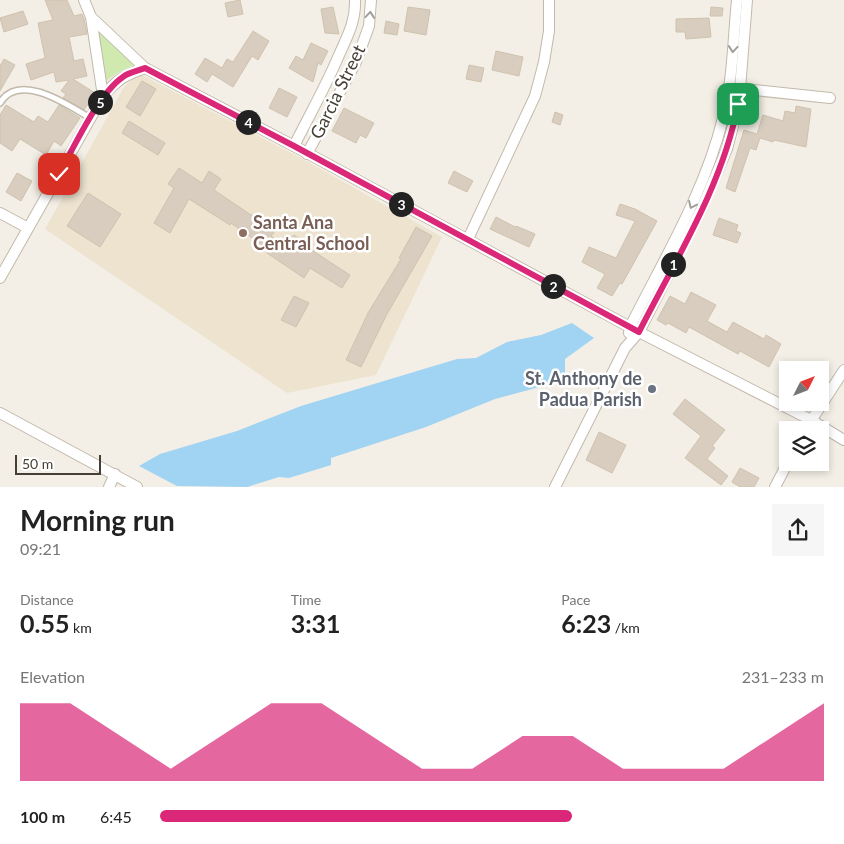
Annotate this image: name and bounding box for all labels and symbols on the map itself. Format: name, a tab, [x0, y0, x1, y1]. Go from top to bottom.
one-way arrow	[364, 10, 375, 18]
street label: Garcia Street	[305, 40, 370, 142]
one-way arrow	[727, 45, 738, 53]
pin	[717, 83, 759, 125]
pin: 5	[88, 90, 112, 114]
pin: 4	[236, 110, 260, 134]
pin	[38, 153, 80, 195]
pin: 3	[388, 192, 414, 216]
one-way arrow	[688, 200, 698, 209]
place label: Santa Ana Central School	[253, 211, 369, 254]
marker: Santa Ana Central School	[237, 227, 249, 239]
pin: 1	[660, 252, 686, 276]
pin: 2	[540, 274, 566, 298]
north arrow	[779, 361, 829, 411]
place label: St. Anthony de Padua Parish	[525, 367, 642, 410]
marker: St. Anthony de Padua Parish	[646, 383, 658, 395]
scale bar	[15, 452, 101, 475]

